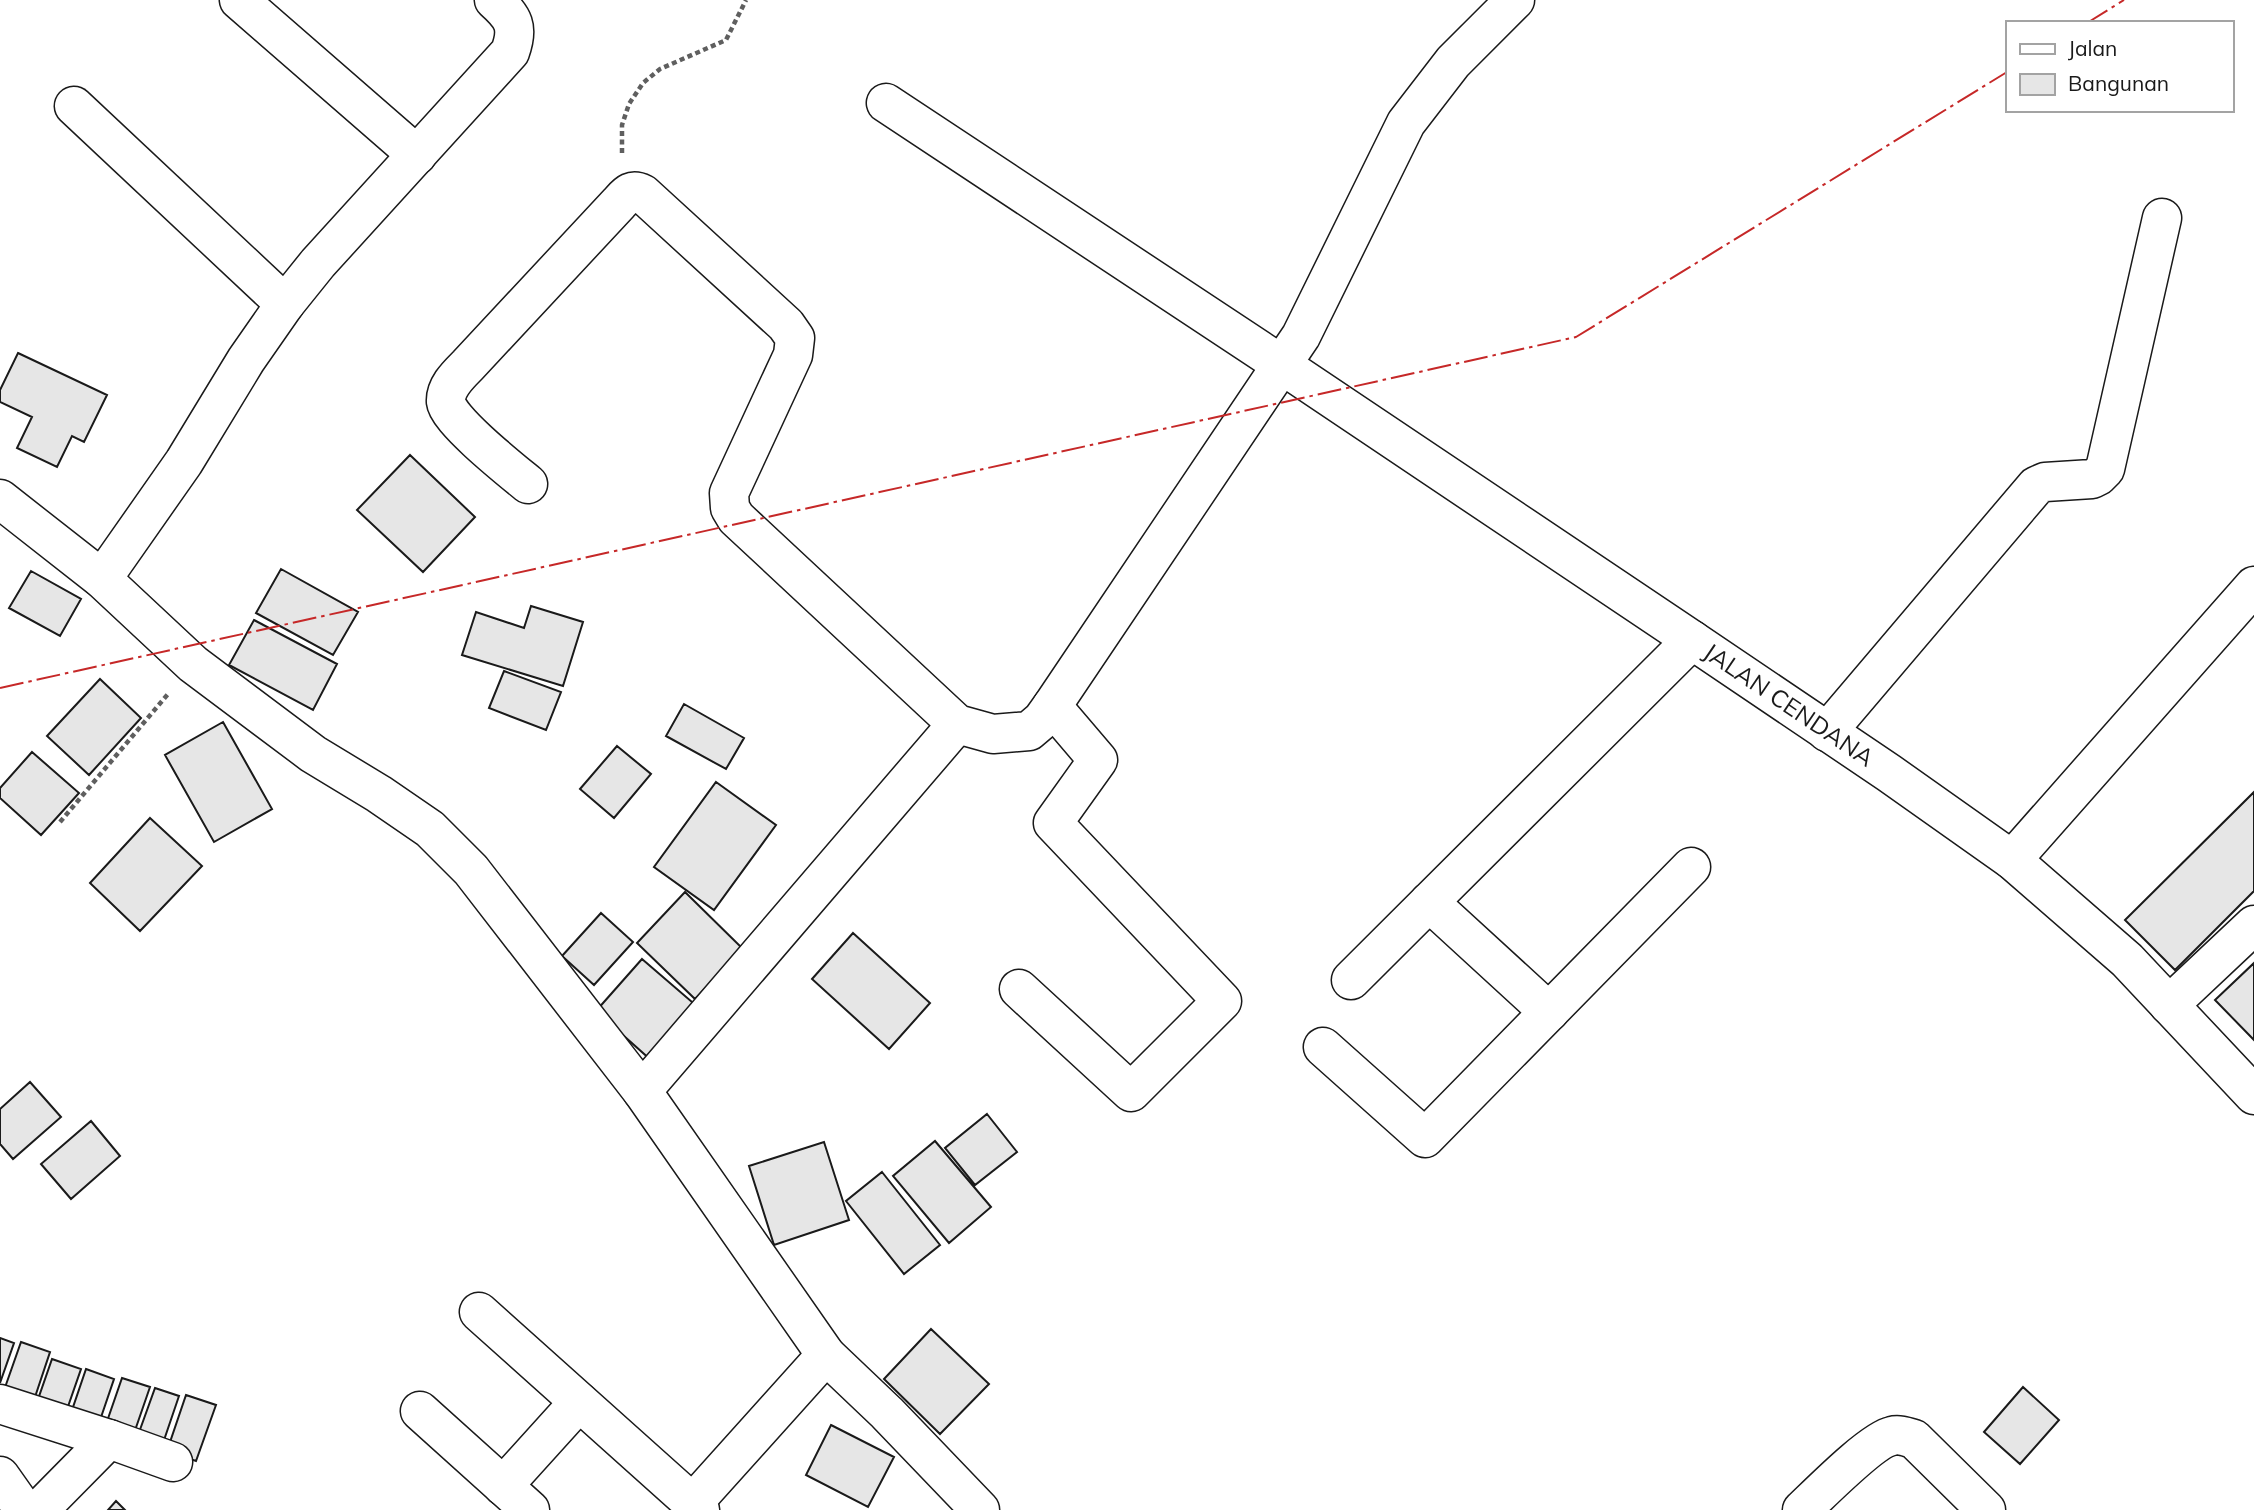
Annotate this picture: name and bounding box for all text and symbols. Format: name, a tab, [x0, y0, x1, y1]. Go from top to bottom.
legend	[2006, 21, 2233, 112]
text: Jalan	[2068, 35, 2117, 61]
text: Bangunan	[2068, 70, 2169, 96]
street label: JALAN CENDANA	[1698, 636, 1880, 773]

